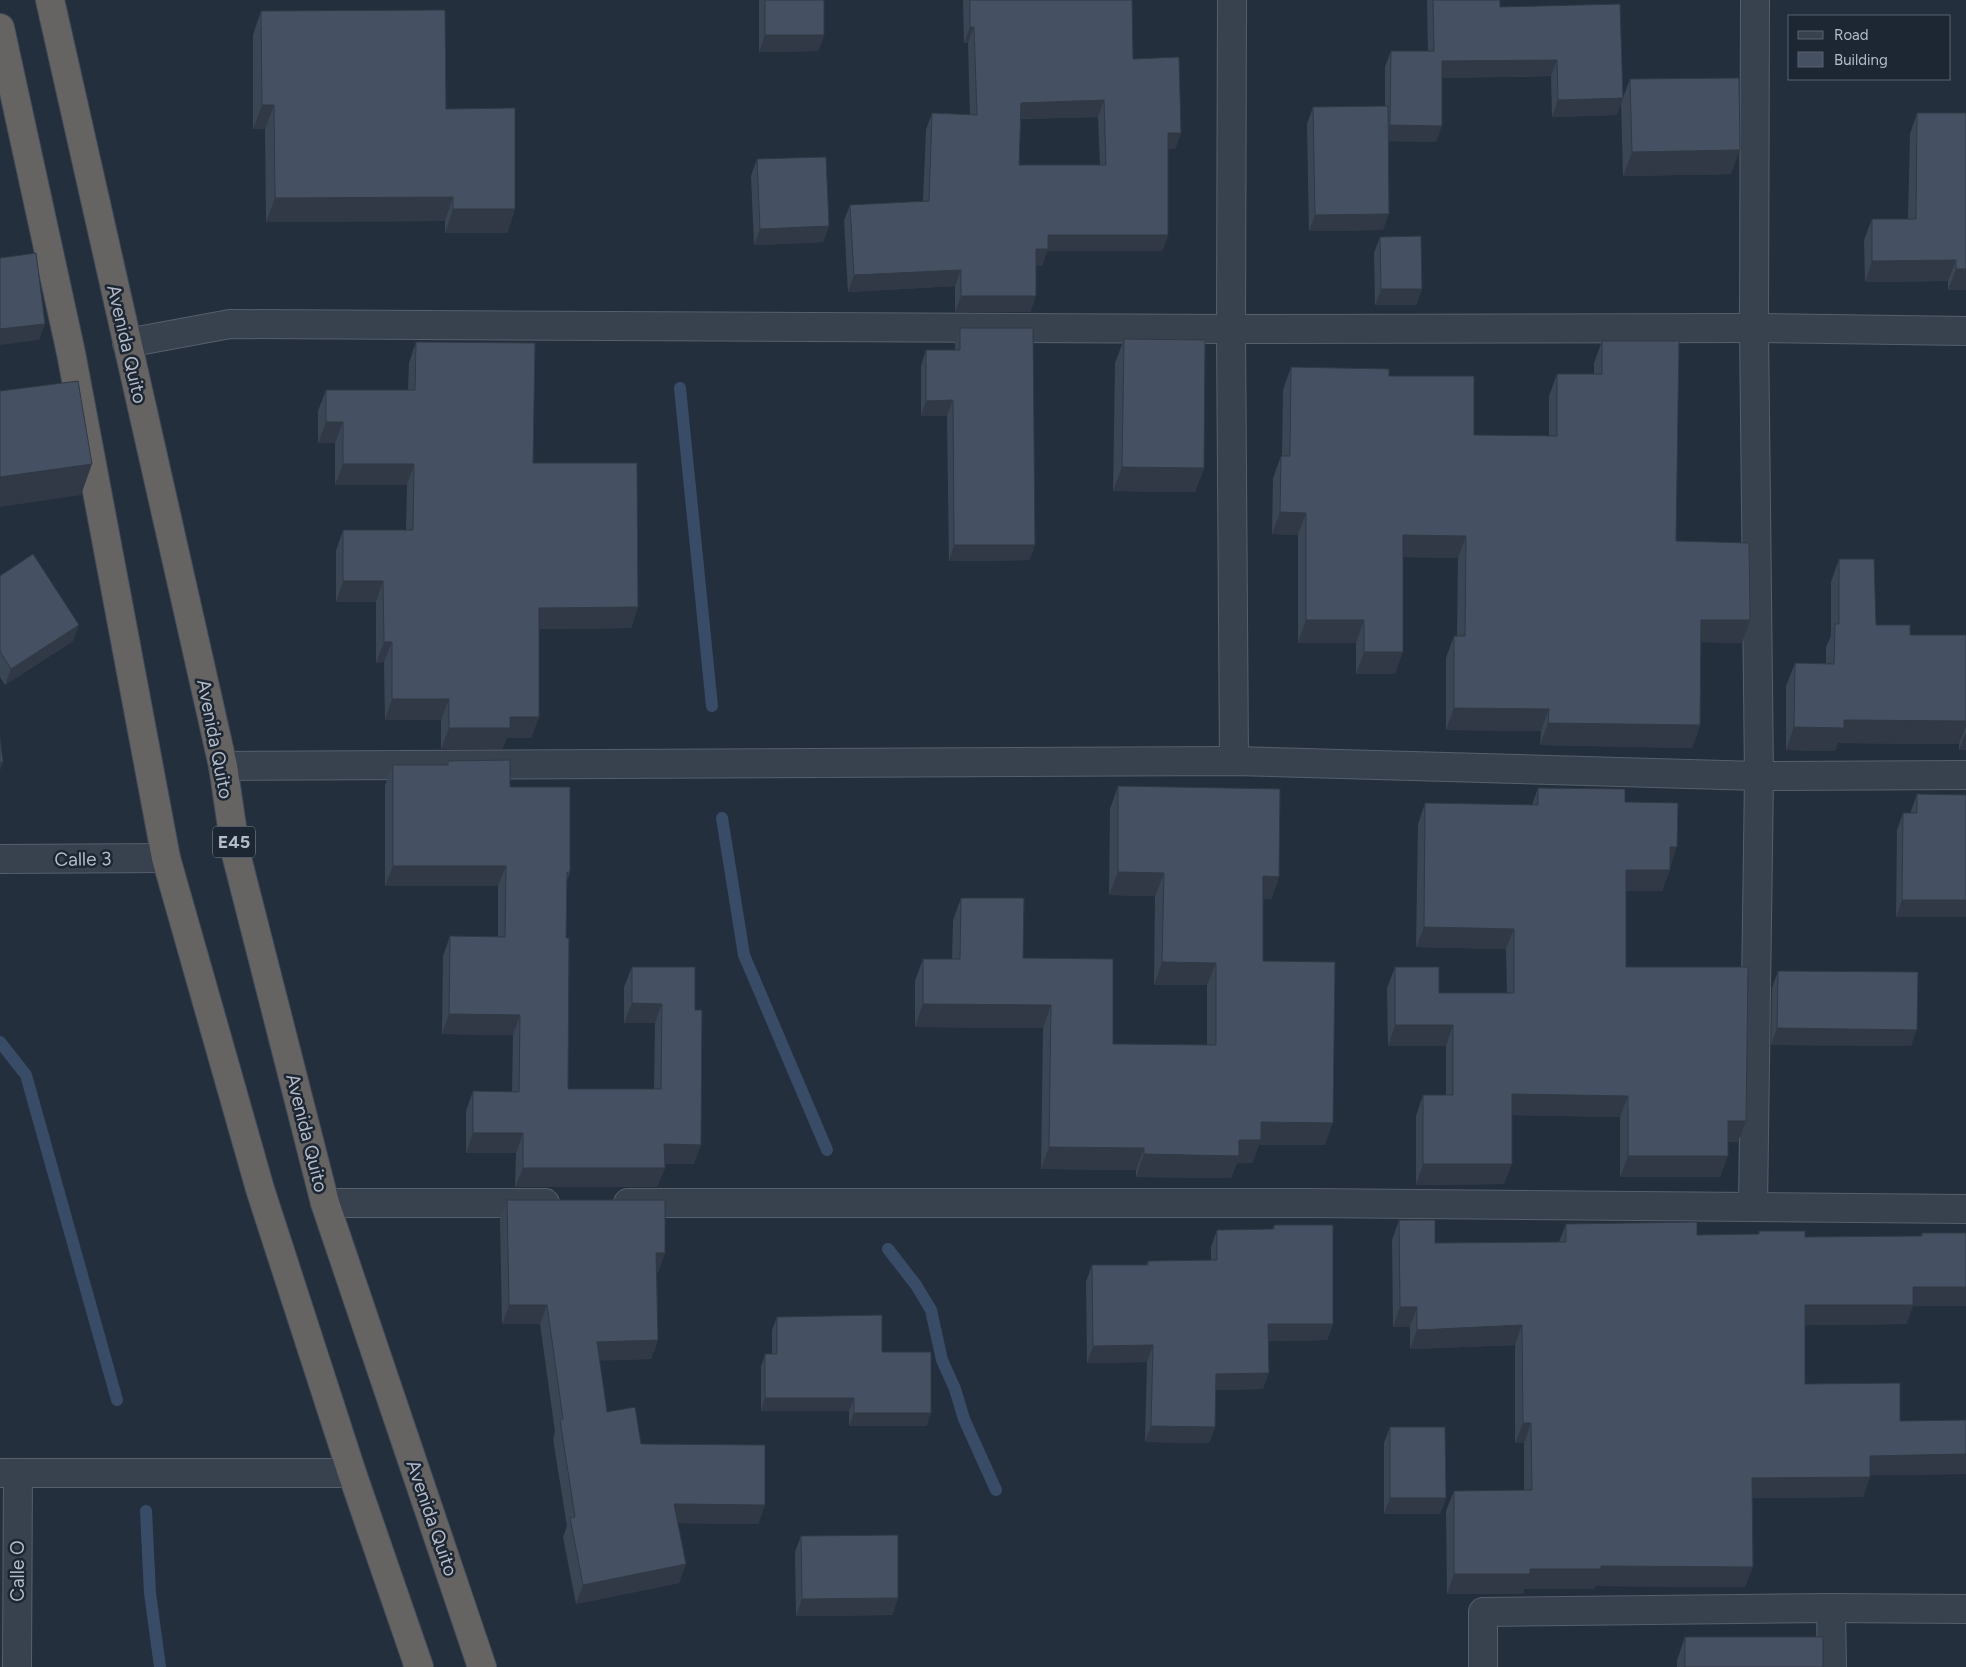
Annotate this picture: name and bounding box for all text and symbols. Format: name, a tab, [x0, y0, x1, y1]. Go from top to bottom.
legend	[1788, 15, 1951, 80]
text: Road	[1834, 26, 1869, 44]
text: Building	[1834, 51, 1888, 69]
street label: Avenida Quito	[102, 282, 152, 406]
street label: Avenida Quito	[192, 677, 238, 801]
road number: E45	[213, 826, 255, 858]
street label: Calle 3	[54, 847, 112, 871]
street label: Avenida Quito	[281, 1071, 333, 1195]
street label: Avenida Quito	[401, 1457, 463, 1579]
street label: Calle O	[6, 1540, 29, 1602]

